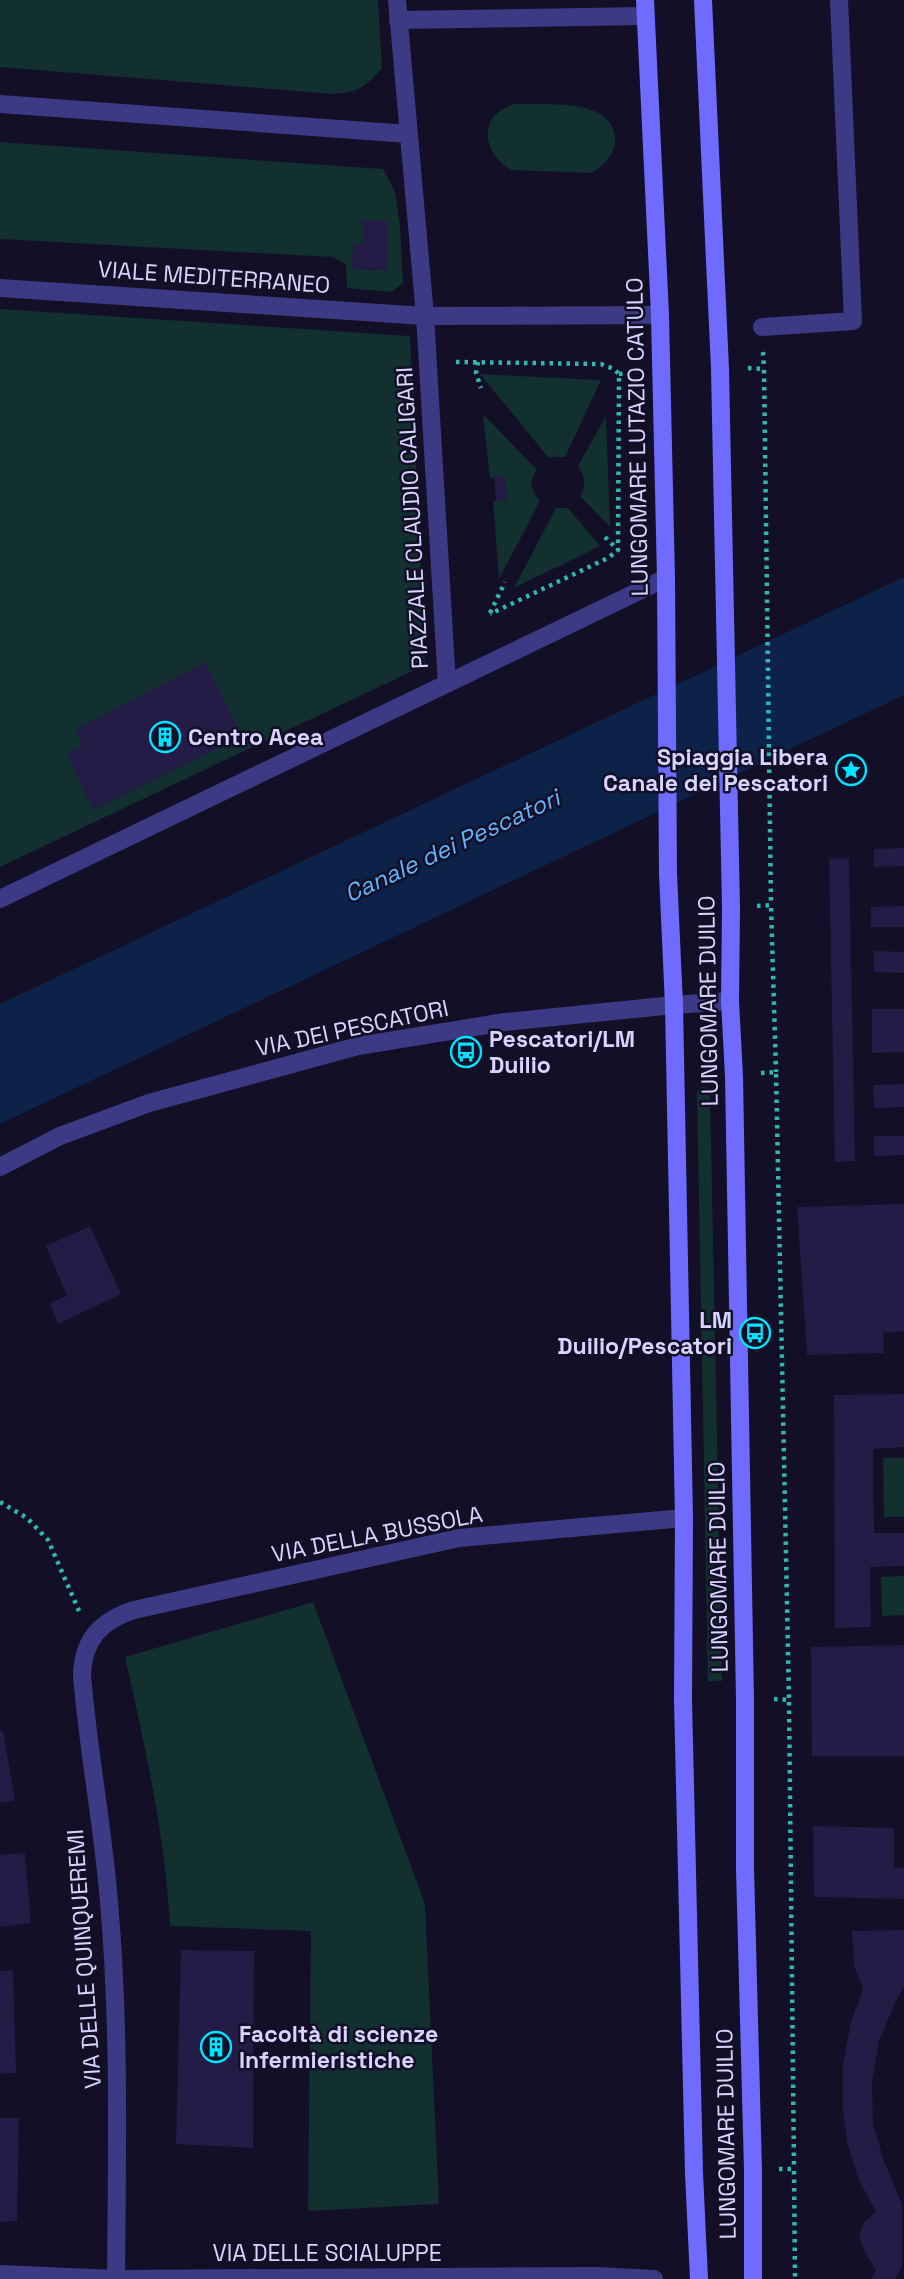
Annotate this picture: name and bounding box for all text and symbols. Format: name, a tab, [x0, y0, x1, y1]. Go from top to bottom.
street label: VIALE MEDITERRANEO	[97, 254, 331, 300]
street label: LUNGOMARE LUTAZIO CATULO	[619, 277, 655, 597]
street label: PIAZZALE CLAUDIO CALIGARI	[389, 366, 435, 670]
building icon: Centro Acea	[148, 720, 182, 754]
place label: Centro Acea	[188, 722, 323, 752]
place label: Spiaggia Libera Canale dei Pescatori	[603, 742, 828, 798]
place icon: Spiaggia Libera Canale dei Pescatori	[834, 753, 868, 787]
water label: Canale dei Pescatori	[339, 781, 567, 909]
street label: LUNGOMARE DUILIO	[691, 895, 725, 1107]
street label: VIA DEI PESCATORI	[253, 993, 451, 1063]
place label: Pescatori/LM Duilio	[489, 1024, 635, 1080]
bus stop icon: Pescatori/LM Duilio	[449, 1035, 483, 1069]
place label: LM Duilio/Pescatori	[557, 1305, 732, 1361]
bus stop icon: LM Duilio/Pescatori	[738, 1316, 772, 1350]
street label: LUNGOMARE DUILIO	[701, 1461, 735, 1673]
street label: VIA DELLA BUSSOLA	[269, 1499, 485, 1569]
street label: VIA DELLE QUINQUEREMI	[60, 1828, 108, 2090]
place label: Facoltà di scienze Infermieristiche	[239, 2019, 438, 2075]
street label: LUNGOMARE DUILIO	[709, 2028, 743, 2240]
building icon: Facoltà di scienze Infermieristiche	[199, 2030, 233, 2064]
street label: VIA DELLE SCIALUPPE	[212, 2238, 442, 2268]

